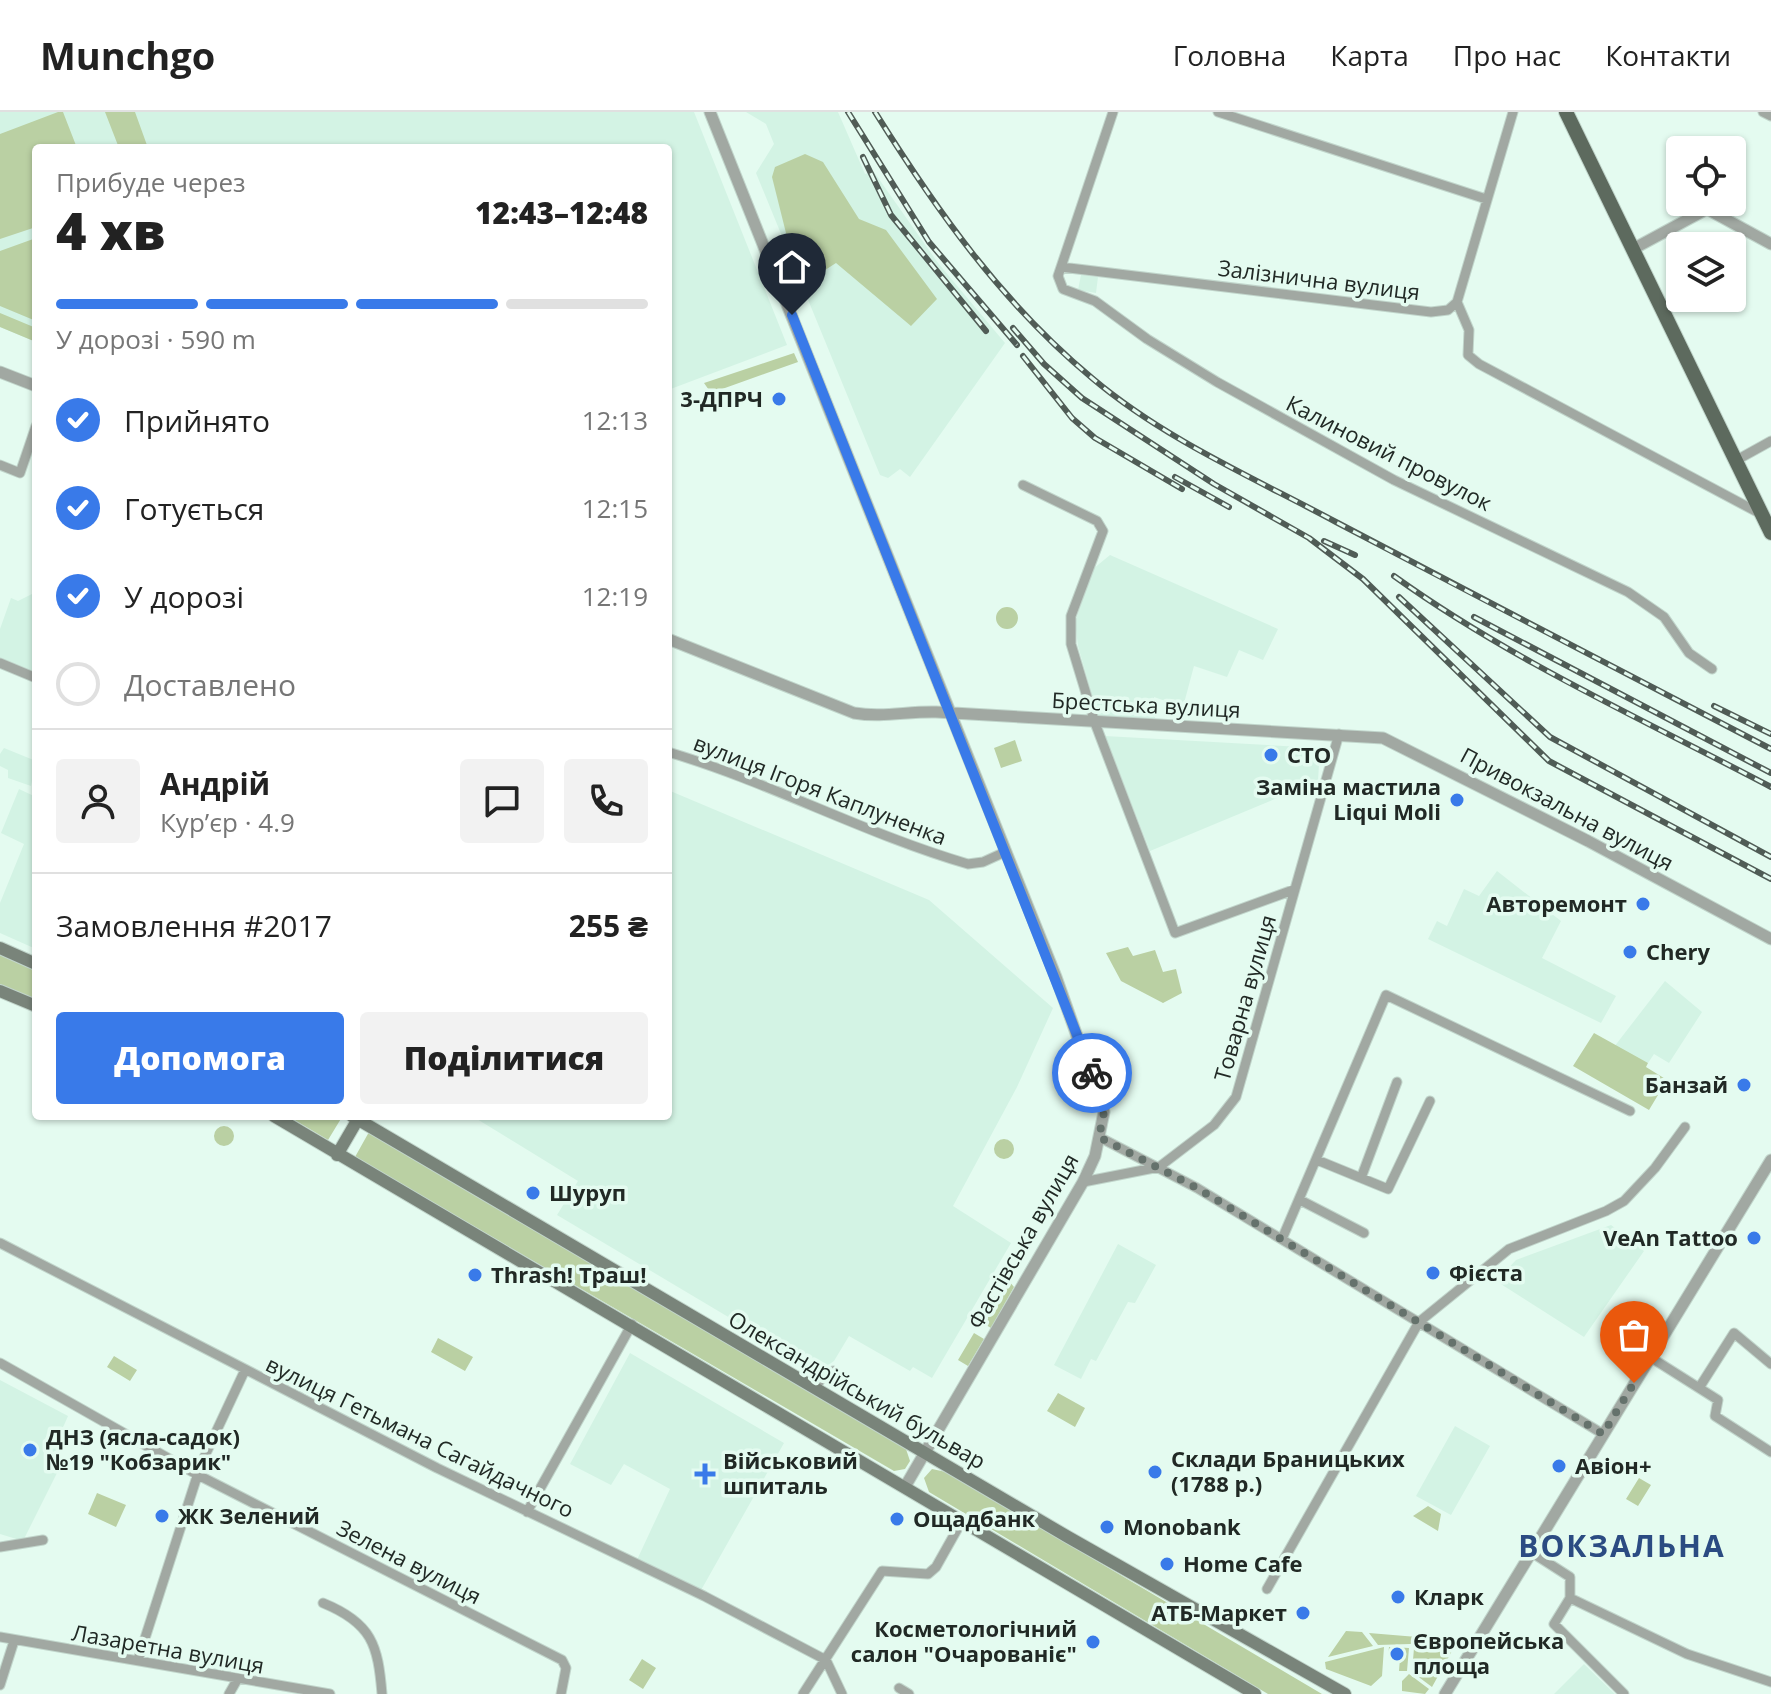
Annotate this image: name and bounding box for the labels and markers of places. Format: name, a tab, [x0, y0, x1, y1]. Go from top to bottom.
pin	[758, 233, 826, 315]
place label: 3-ДПРЧ	[680, 383, 763, 413]
marker: 3-ДПРЧ	[770, 390, 788, 408]
place label: СТО	[1287, 739, 1331, 769]
marker: СТО	[1262, 746, 1280, 764]
place label: Заміна мастила Liqui Moli	[1256, 771, 1441, 826]
marker: Заміна мастила Liqui Moli	[1448, 791, 1466, 809]
place label: Авторемонт	[1486, 888, 1627, 918]
marker: Авторемонт	[1634, 895, 1652, 913]
place label: Chery	[1646, 936, 1710, 966]
marker: Chery	[1621, 943, 1639, 961]
place label: Банзай	[1645, 1069, 1728, 1099]
marker: Банзай	[1735, 1076, 1753, 1094]
place label: Шуруп	[549, 1177, 626, 1207]
marker: Шуруп	[524, 1184, 542, 1202]
place label: VeAn Tattoo	[1603, 1222, 1738, 1252]
marker: VeAn Tattoo	[1745, 1229, 1763, 1247]
place label: Фієста	[1449, 1257, 1523, 1287]
place label: Thrash! Траш!	[491, 1259, 646, 1289]
marker: Фієста	[1424, 1264, 1442, 1282]
marker: Thrash! Траш!	[466, 1266, 484, 1284]
pin	[1600, 1301, 1668, 1383]
place label: ДНЗ (ясла-садок) №19 "Кобзарик"	[46, 1421, 240, 1476]
marker: ДНЗ (ясла-садок) №19 "Кобзарик"	[21, 1441, 39, 1459]
place label: Склади Браницьких (1788 р.)	[1171, 1443, 1405, 1498]
place label: Військовий шпиталь	[723, 1445, 858, 1500]
place label: Авіон+	[1575, 1450, 1652, 1480]
marker: Авіон+	[1550, 1457, 1568, 1475]
marker: Військовий шпиталь	[694, 1463, 716, 1485]
marker: Склади Браницьких (1788 р.)	[1146, 1463, 1164, 1481]
place label: ЖК Зелений	[178, 1500, 320, 1530]
place label: Ощадбанк	[913, 1503, 1036, 1533]
marker: ЖК Зелений	[153, 1507, 171, 1525]
marker: Ощадбанк	[888, 1510, 906, 1528]
place label: Monobank	[1123, 1511, 1241, 1541]
marker: Monobank	[1098, 1518, 1116, 1536]
place label: Home Cafe	[1183, 1548, 1303, 1578]
marker: Home Cafe	[1158, 1555, 1176, 1573]
place label: Кларк	[1414, 1581, 1484, 1611]
marker: Кларк	[1389, 1588, 1407, 1606]
place label: АТБ-Маркет	[1151, 1597, 1287, 1627]
marker: АТБ-Маркет	[1294, 1604, 1312, 1622]
place label: Косметологічний салон "Очарованіє"	[851, 1613, 1077, 1668]
place label: Європейська площа	[1413, 1625, 1564, 1680]
marker: Косметологічний салон "Очарованіє"	[1084, 1633, 1102, 1651]
marker: Європейська площа	[1388, 1645, 1406, 1663]

